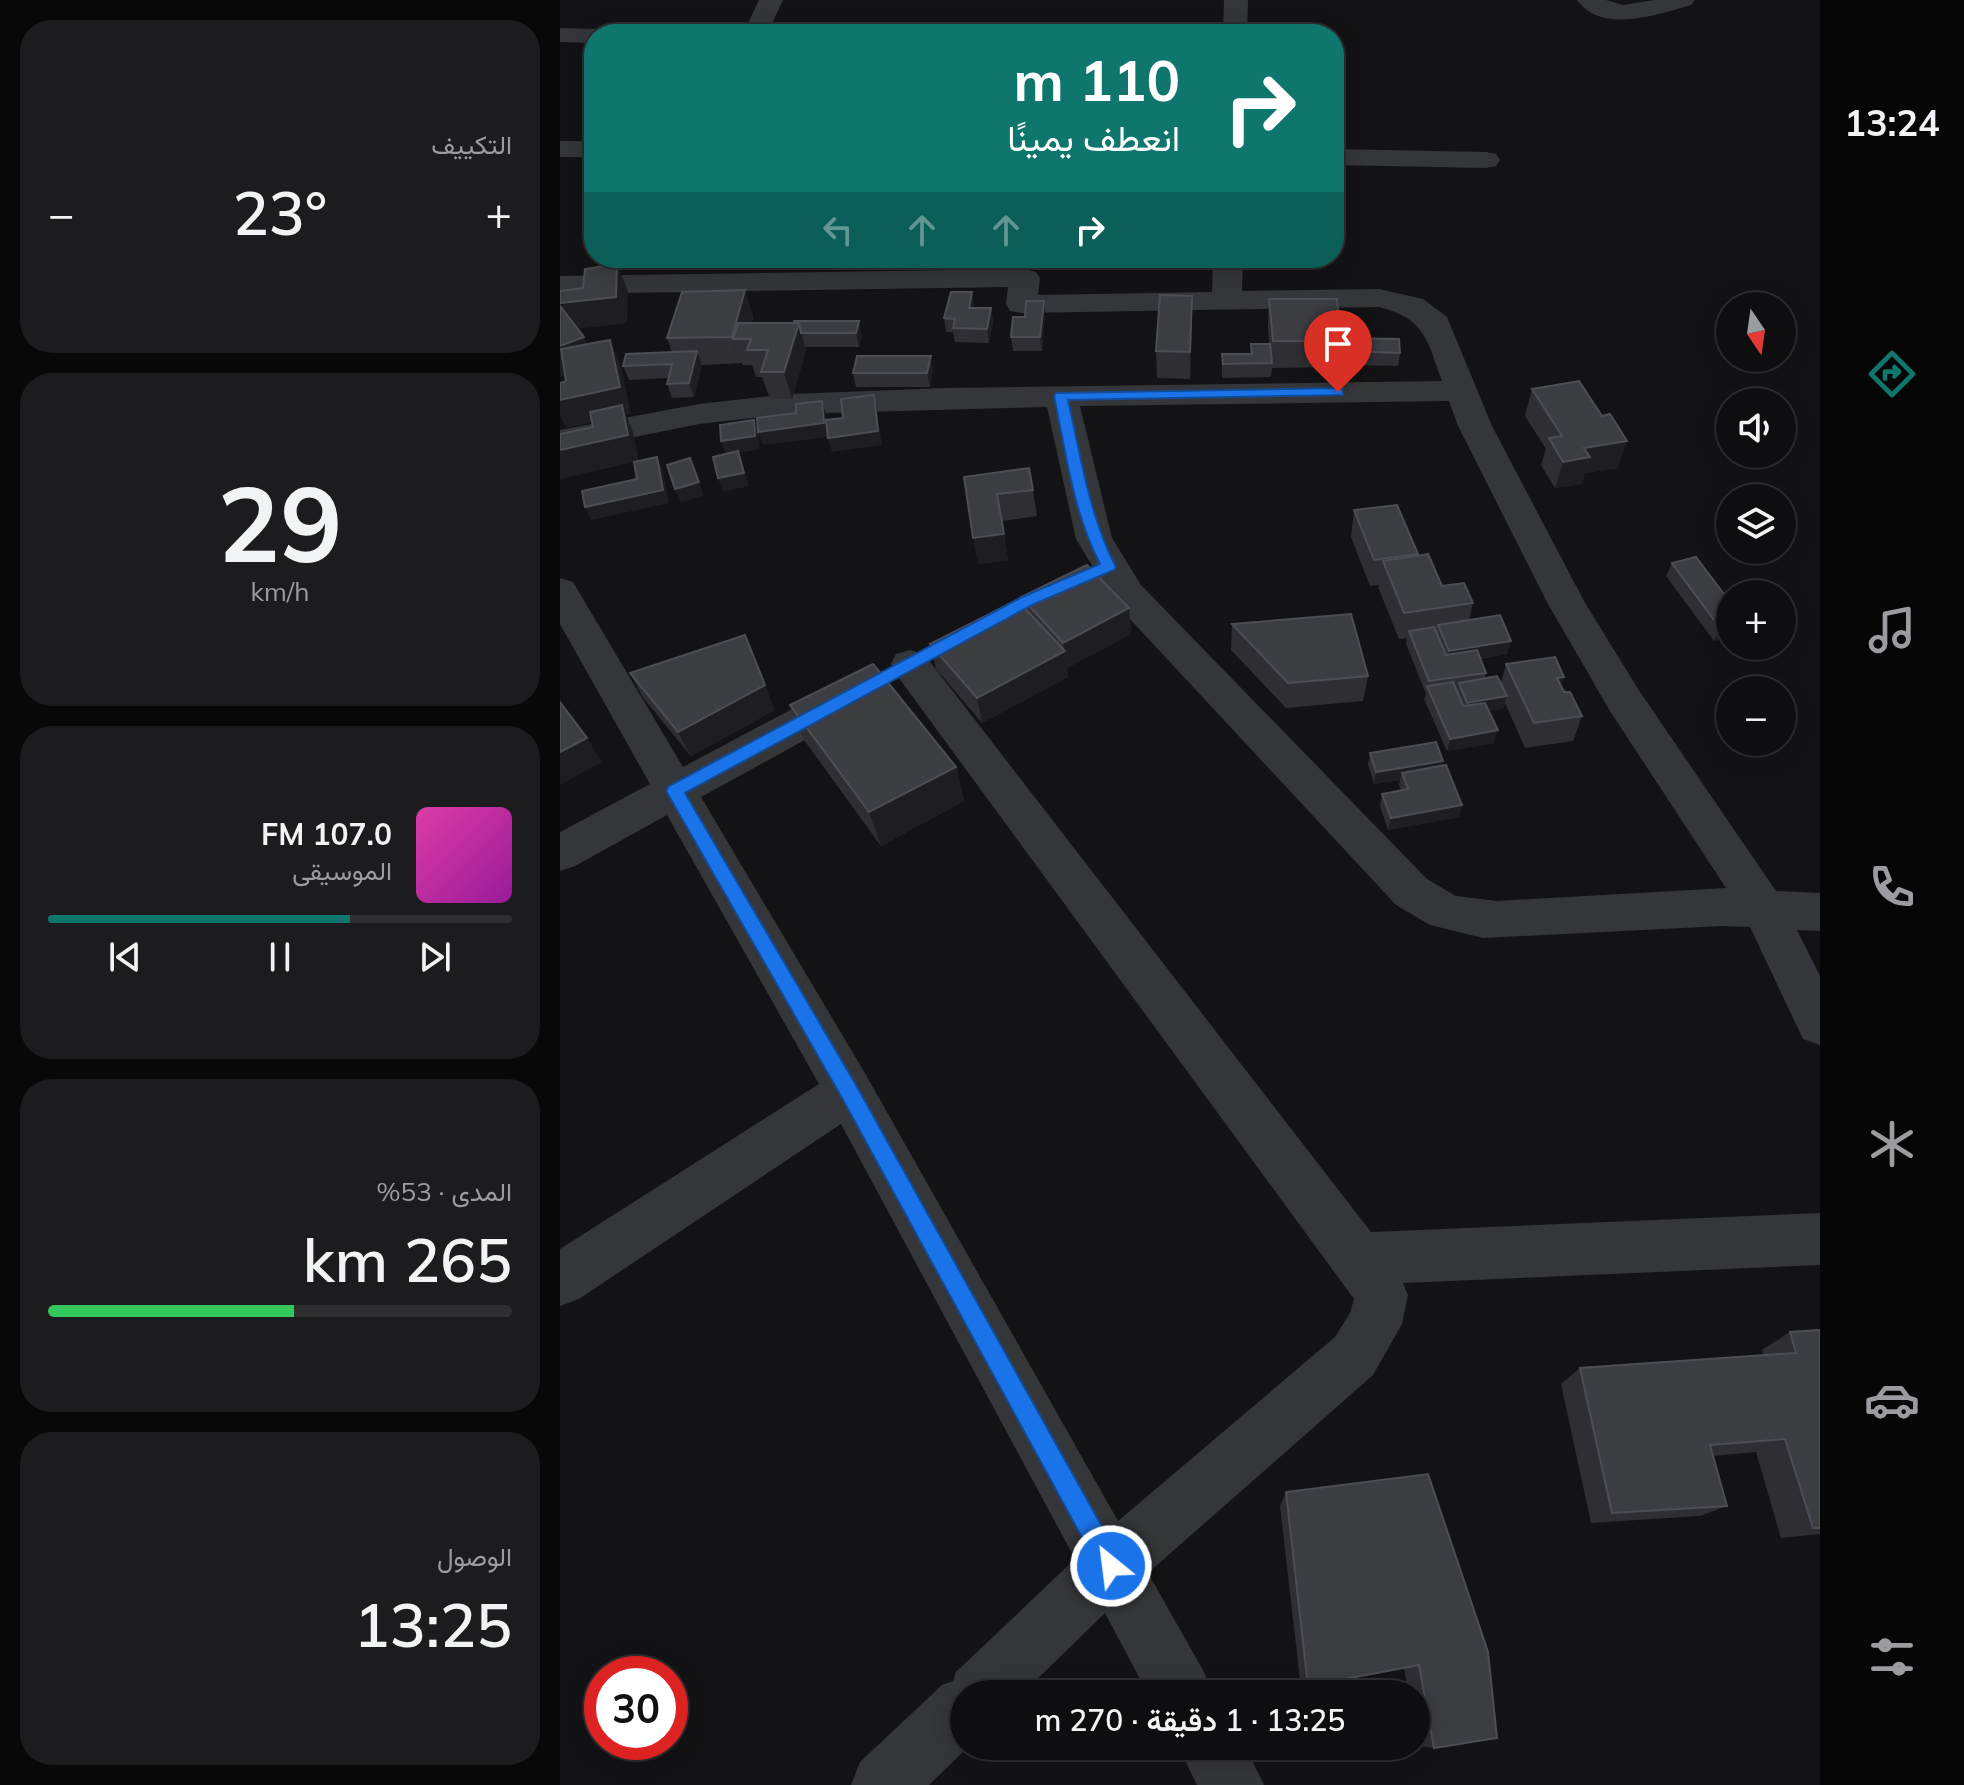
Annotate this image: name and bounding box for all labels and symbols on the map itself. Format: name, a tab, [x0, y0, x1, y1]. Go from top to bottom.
north arrow	[1716, 292, 1796, 372]
pin	[1304, 310, 1372, 392]
position arrow	[1069, 1524, 1153, 1608]
speed limit sign: 30	[584, 1656, 688, 1760]

